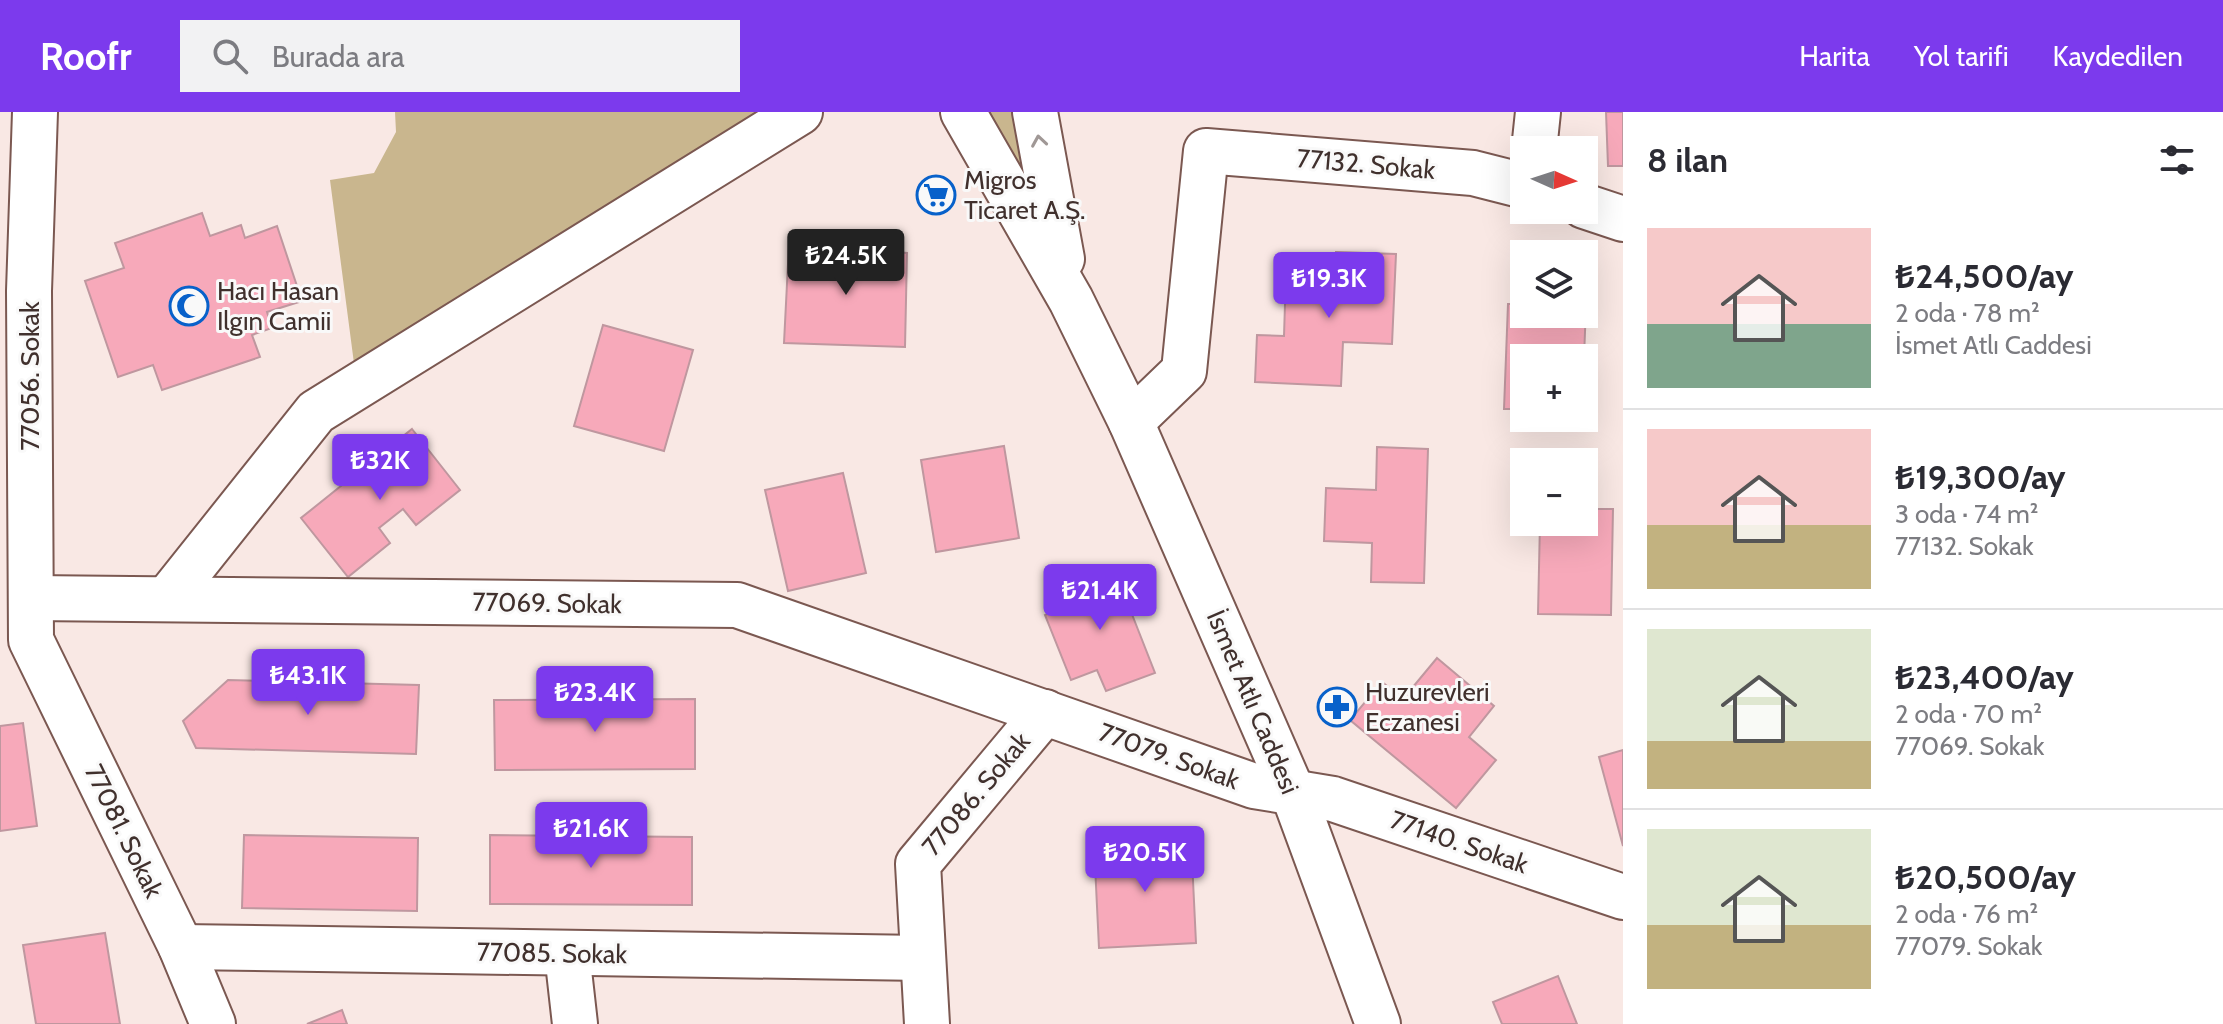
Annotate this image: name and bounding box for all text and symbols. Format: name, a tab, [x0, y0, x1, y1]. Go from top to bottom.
search box	[180, 20, 740, 92]
text: Roofr	[40, 33, 132, 80]
icon: search	[208, 34, 252, 78]
text: Burada ara	[272, 38, 405, 75]
text: Harita	[1799, 39, 1870, 73]
text: Yol tarifi	[1914, 39, 2009, 73]
text: Kaydedilen	[2053, 39, 2183, 73]
one-way arrow	[1032, 134, 1049, 148]
north arrow	[1510, 136, 1598, 224]
map controls	[1510, 136, 1598, 536]
icon: filters	[2155, 138, 2199, 182]
text: 8 ilan	[1647, 139, 1728, 181]
street label: 77132. Sokak	[1296, 142, 1437, 186]
place label: Migros Ticaret A.Ş.	[964, 164, 1085, 226]
supermarket icon: Migros Ticaret A.Ş.	[915, 174, 957, 216]
pin: ₺24.5K	[781, 229, 911, 297]
text: ₺24.5K	[805, 239, 887, 271]
button: layers	[1510, 240, 1598, 328]
pin: ₺19.3K	[1264, 252, 1394, 320]
text: ₺24,500/ay	[1895, 255, 2074, 297]
icon: home	[1711, 260, 1807, 356]
text: ₺19.3K	[1291, 262, 1367, 294]
place label: Hacı Hasan Ilgın Camii	[217, 275, 339, 337]
mosque icon: Hacı Hasan Ilgın Camii	[168, 285, 210, 327]
text: 2 oda · 78 m²	[1895, 297, 2040, 329]
street label: 77056. Sokak	[14, 301, 46, 451]
text: İsmet Atlı Caddesi	[1895, 329, 2092, 361]
button: +	[1510, 344, 1598, 432]
pin: ₺32K	[333, 434, 427, 502]
text: ₺32K	[350, 444, 410, 476]
button: −	[1510, 448, 1598, 536]
text: ₺19,300/ay	[1895, 456, 2066, 498]
icon: home	[1711, 461, 1807, 557]
text: 3 oda · 74 m²	[1895, 498, 2039, 530]
text: 77132. Sokak	[1895, 530, 2034, 562]
pin: ₺21.4K	[1035, 564, 1165, 632]
text: ₺21.4K	[1061, 574, 1139, 606]
street label: 77069. Sokak	[472, 586, 622, 620]
street label: İsmet Atlı Caddesi	[1200, 605, 1306, 799]
pin: ₺43.1K	[243, 649, 373, 717]
text: ₺23,400/ay	[1895, 656, 2074, 698]
text: ₺43.1K	[270, 659, 346, 691]
icon: home	[1711, 661, 1807, 757]
pin: ₺23.4K	[530, 666, 660, 734]
text: ₺23.4K	[554, 676, 636, 708]
place label: Huzurevleri Eczanesi	[1365, 676, 1490, 738]
pharmacy icon: Huzurevleri Eczanesi	[1316, 686, 1358, 728]
text: 2 oda · 70 m²	[1895, 698, 2042, 730]
street label: 77079. Sokak	[1094, 716, 1244, 796]
street label: 77086. Sokak	[915, 726, 1037, 862]
text: 77069. Sokak	[1895, 730, 2044, 762]
street label: 77081. Sokak	[78, 759, 170, 903]
pin: ₺21.6K	[526, 802, 656, 870]
street label: 77140. Sokak	[1386, 803, 1532, 881]
text: ₺21.6K	[553, 812, 629, 844]
pin: ₺20.5K	[1080, 826, 1210, 894]
text: ₺20.5K	[1103, 836, 1187, 868]
text: ₺20,500/ay	[1895, 856, 2076, 898]
icon: home	[1711, 861, 1807, 957]
text: 2 oda · 76 m²	[1895, 898, 2038, 930]
text: 77079. Sokak	[1895, 930, 2042, 962]
street label: 77085. Sokak	[477, 936, 628, 970]

